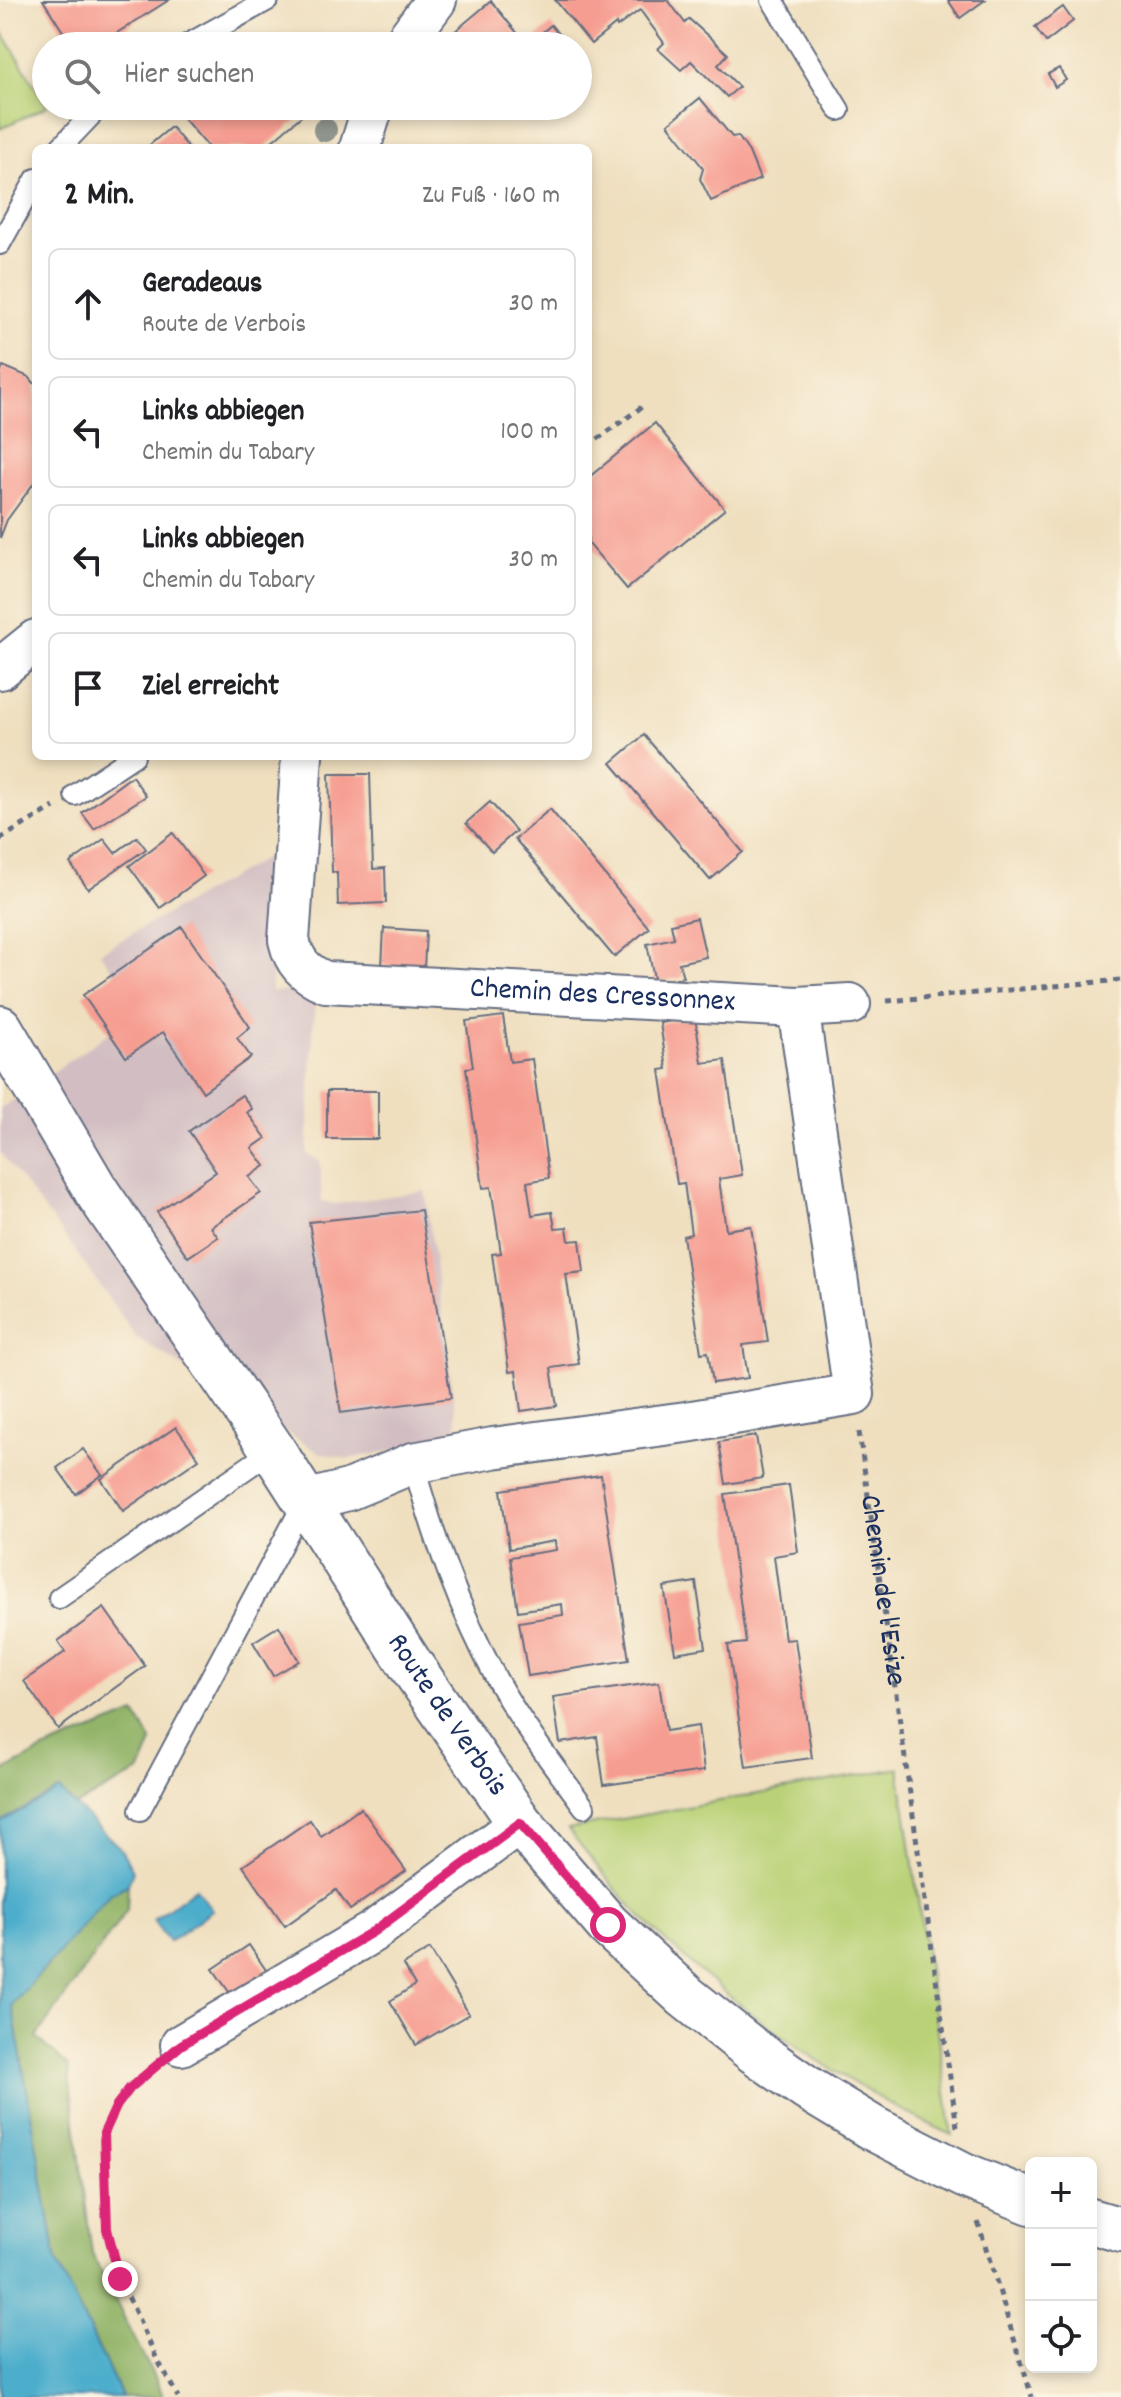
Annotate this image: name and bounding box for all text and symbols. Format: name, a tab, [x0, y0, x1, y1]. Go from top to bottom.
search box	[32, 32, 592, 120]
icon: search	[60, 54, 104, 98]
text: Hier suchen	[124, 55, 254, 98]
text: 2 Min.	[64, 172, 134, 221]
text: Zu Fuß · 160 m	[422, 178, 560, 215]
text: Geradeaus	[142, 264, 262, 307]
icon: ahead	[66, 282, 110, 326]
text: 30 m	[508, 286, 558, 323]
text: Route de Verbois	[142, 307, 306, 344]
text: Links abbiegen	[142, 392, 304, 435]
icon: left	[66, 410, 110, 454]
text: 100 m	[500, 414, 558, 451]
text: Chemin du Tabary	[142, 435, 314, 472]
text: Links abbiegen	[142, 520, 304, 563]
icon: left	[66, 538, 110, 582]
text: 30 m	[508, 542, 558, 579]
text: Chemin du Tabary	[142, 563, 314, 600]
icon: arrive	[66, 666, 110, 710]
text: Ziel erreicht	[142, 667, 279, 710]
street label: Chemin des Cressonnex	[469, 968, 736, 1025]
street label: Chemin de l'Esize	[847, 1492, 916, 1689]
street label: Route de Verbois	[375, 1626, 517, 1806]
route start	[590, 1907, 626, 1943]
map controls	[1025, 2157, 1097, 2373]
button: +	[1025, 2157, 1097, 2229]
button: −	[1025, 2229, 1097, 2301]
route end	[102, 2261, 138, 2297]
button: locate	[1025, 2301, 1097, 2373]

